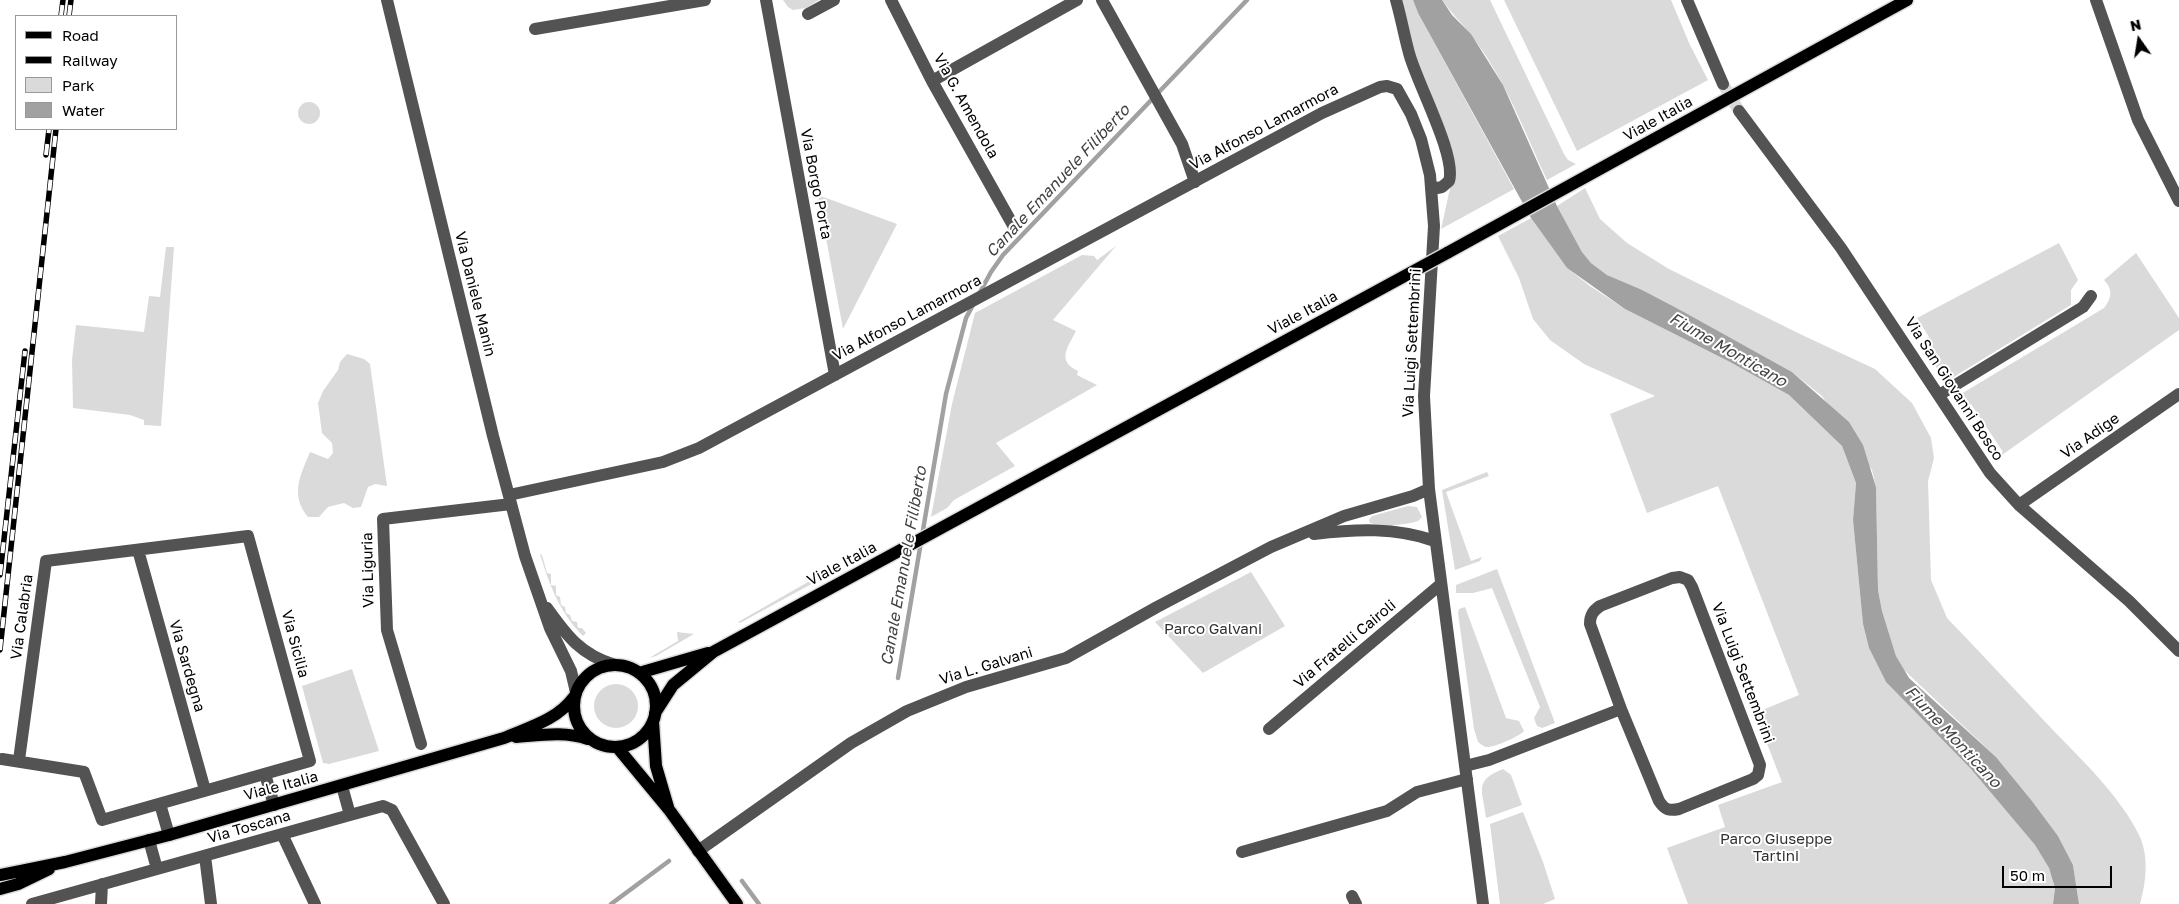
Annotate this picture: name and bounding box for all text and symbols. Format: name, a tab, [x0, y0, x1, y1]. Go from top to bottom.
legend	[15, 15, 178, 130]
north arrow	[2114, 15, 2164, 65]
text: N	[2128, 15, 2143, 34]
text: Road	[62, 26, 99, 44]
street label: Via G. Amendola	[930, 50, 1002, 162]
text: Railway	[62, 51, 118, 69]
text: Park	[62, 76, 94, 94]
street label: Via Alfonso Lamarmora	[1186, 80, 1342, 174]
street label: Viale Italia	[1620, 93, 1696, 145]
text: Water	[62, 101, 105, 119]
water label: Canale Emanuele Filiberto	[982, 101, 1134, 261]
street label: Via Borgo Porta	[796, 127, 836, 241]
street label: Via Daniele Manin	[451, 230, 499, 358]
street label: Via Luigi Settembrini	[1399, 268, 1425, 418]
street label: Via Alfonso Lamarmora	[829, 271, 985, 365]
street label: Viale Italia	[1265, 287, 1341, 339]
water label: Fiume Monticano	[1666, 309, 1790, 391]
street label: Via San Giovanni Bosco	[1901, 314, 2007, 464]
street label: Via Adige	[2057, 409, 2123, 463]
water label: Canale Emanuele Filiberto	[877, 465, 931, 667]
street label: Via Liguria	[358, 532, 378, 608]
street label: Viale Italia	[804, 538, 880, 590]
street label: Via Calabria	[7, 573, 37, 661]
street label: Via Fratelli Cairoli	[1290, 596, 1400, 692]
street label: Via Luigi Settembrini	[1708, 600, 1778, 746]
street label: Via Sicilia	[277, 608, 313, 680]
street label: Via Sardegna	[165, 618, 209, 714]
park label: Parco Galvani	[1164, 620, 1262, 638]
street label: Via L. Galvani	[937, 643, 1035, 689]
water label: Fiume Monticano	[1901, 682, 2005, 792]
street label: Viale Italia	[242, 767, 320, 805]
street label: Via Toscana	[205, 807, 293, 847]
park label: Parco Giuseppe Tartini	[1720, 830, 1832, 865]
scale bar	[2004, 856, 2114, 888]
text: 50 m	[2010, 866, 2045, 884]

